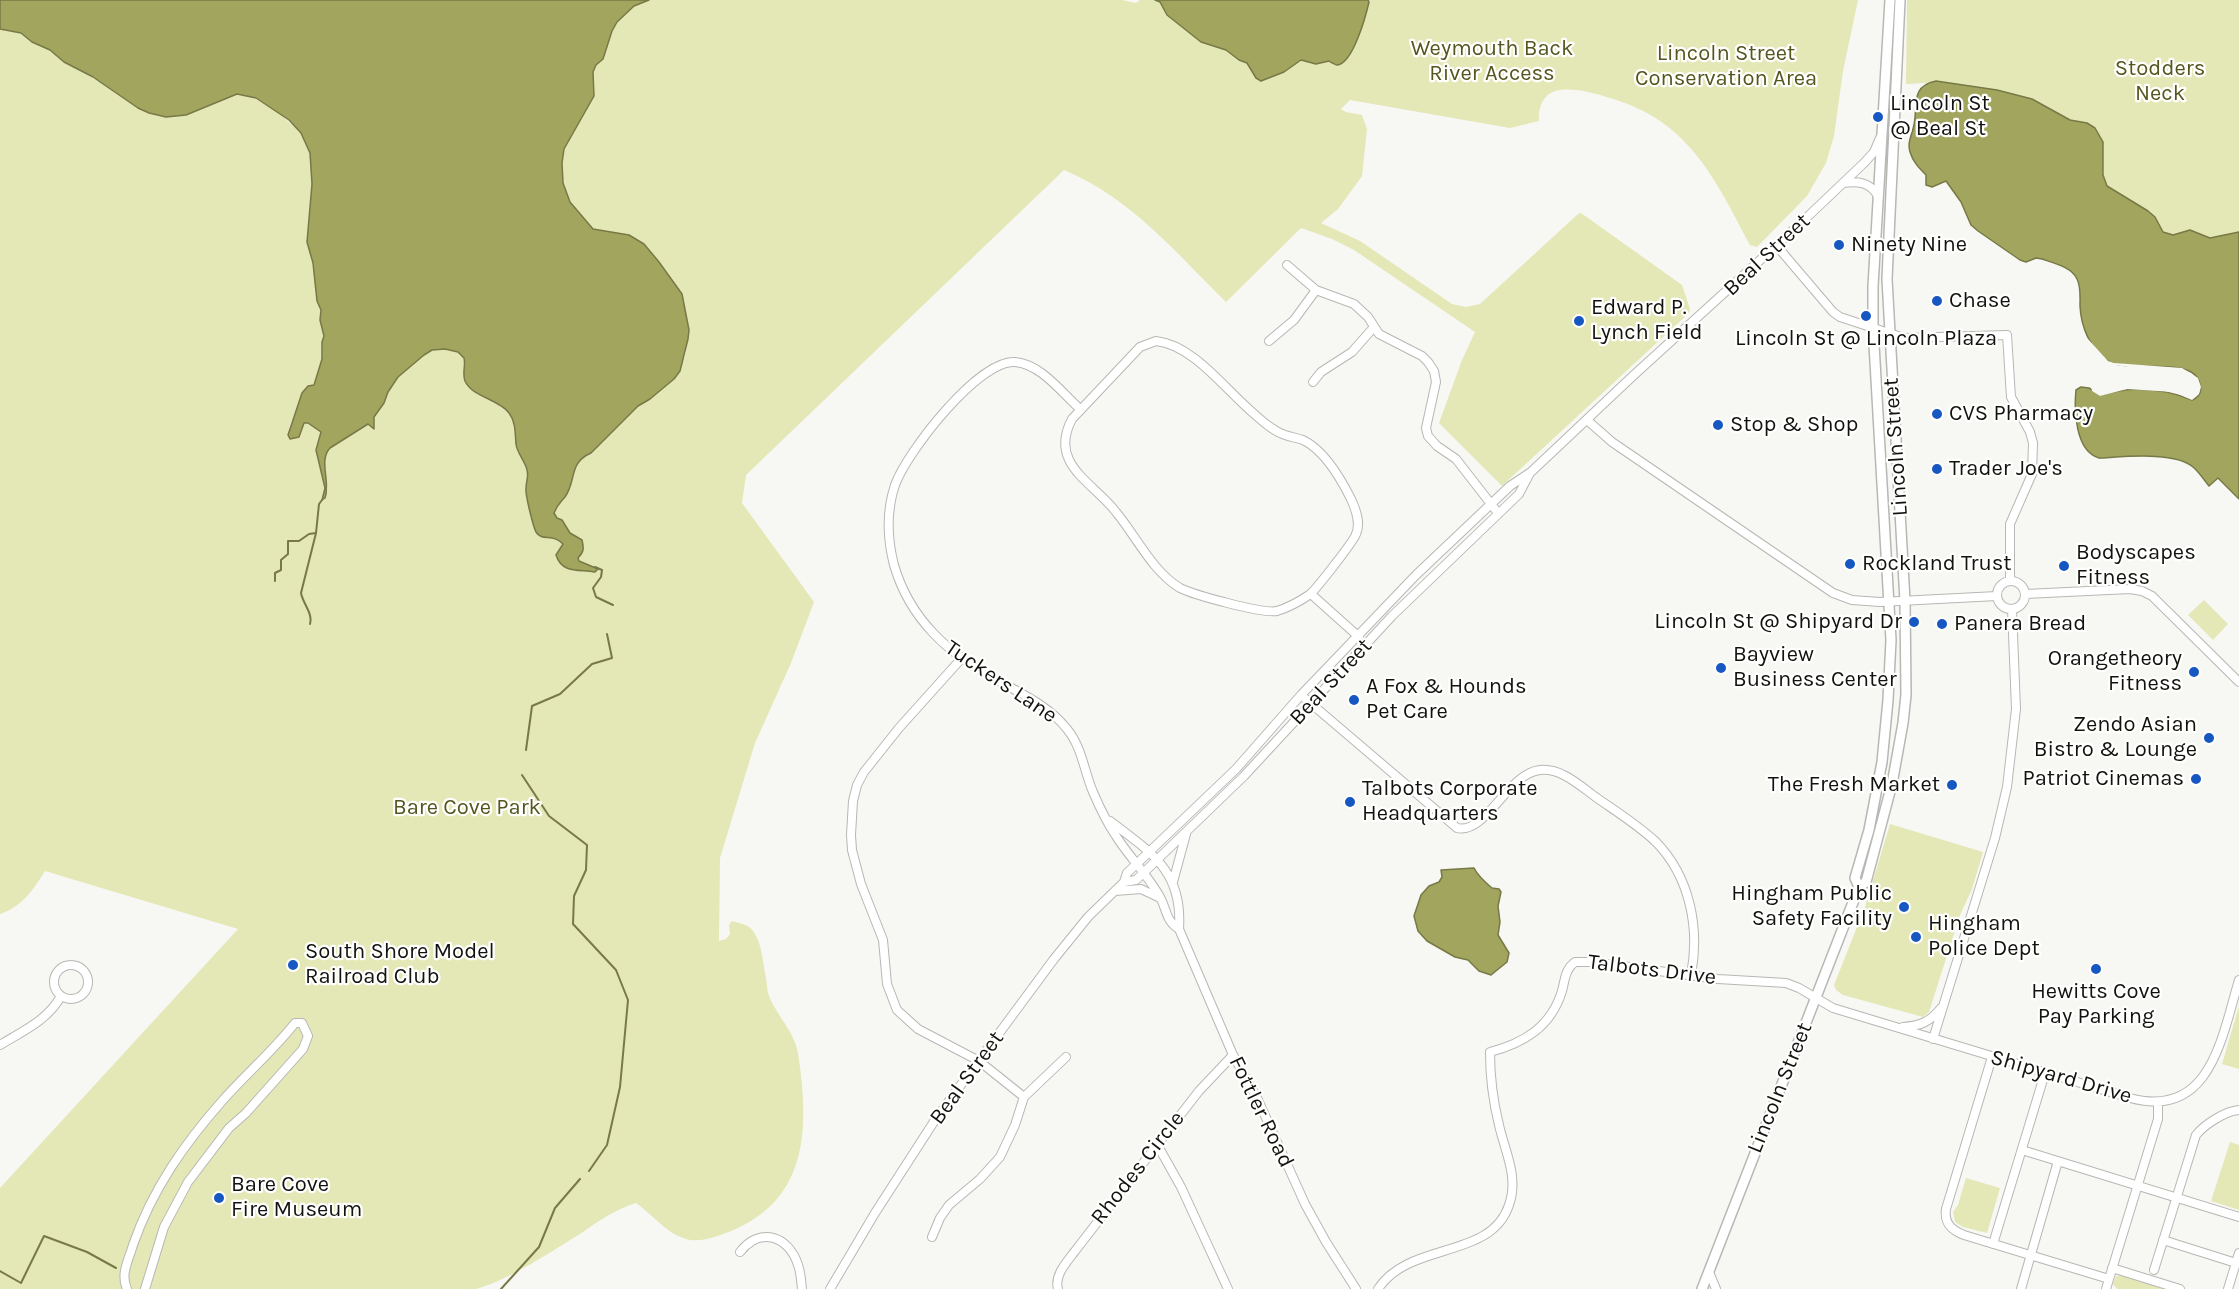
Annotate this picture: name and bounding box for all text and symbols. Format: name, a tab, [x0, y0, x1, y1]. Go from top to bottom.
park label: Weymouth Back River Access	[1411, 36, 1573, 88]
park label: Lincoln Street Conservation Area	[1635, 41, 1817, 92]
park label: Stodders Neck	[2115, 56, 2205, 107]
place label: Lincoln St @ Beal St	[1890, 91, 1990, 142]
marker: Lincoln St @ Beal St	[1871, 110, 1885, 124]
street label: Beal Street	[1718, 208, 1816, 302]
place label: Ninety Nine	[1851, 232, 1967, 258]
marker: Ninety Nine	[1832, 238, 1846, 252]
place label: Chase	[1949, 288, 2011, 314]
marker: Chase	[1930, 294, 1944, 308]
place label: Edward P. Lynch Field	[1591, 295, 1703, 346]
marker: Lincoln St @ Lincoln Plaza	[1859, 309, 1873, 323]
marker: Edward P. Lynch Field	[1572, 314, 1586, 328]
place label: Lincoln St @ Lincoln Plaza	[1735, 326, 1997, 352]
street label: Lincoln Street	[1878, 377, 1914, 517]
place label: CVS Pharmacy	[1949, 401, 2093, 427]
marker: CVS Pharmacy	[1930, 407, 1944, 421]
place label: Stop & Shop	[1730, 412, 1858, 438]
marker: Stop & Shop	[1711, 418, 1725, 432]
place label: Trader Joe's	[1949, 456, 2063, 482]
marker: Trader Joe's	[1930, 462, 1944, 476]
place label: Bodyscapes Fitness	[2076, 540, 2196, 592]
place label: Rockland Trust	[1862, 551, 2012, 577]
marker: Rockland Trust	[1843, 557, 1857, 571]
marker: Bodyscapes Fitness	[2057, 559, 2071, 573]
place label: Lincoln St @ Shipyard Dr	[1654, 609, 1902, 635]
place label: Panera Bread	[1954, 611, 2086, 637]
marker: Lincoln St @ Shipyard Dr	[1907, 615, 1921, 629]
marker: Panera Bread	[1935, 617, 1949, 631]
street label: Beal Street	[1284, 633, 1378, 731]
street label: Tuckers Lane	[940, 635, 1062, 729]
place label: Bayview Business Center	[1733, 642, 1897, 694]
place label: Orangetheory Fitness	[2048, 646, 2182, 698]
marker: Bayview Business Center	[1714, 661, 1728, 675]
marker: Orangetheory Fitness	[2187, 665, 2201, 679]
place label: A Fox & Hounds Pet Care	[1366, 674, 1527, 726]
marker: A Fox & Hounds Pet Care	[1347, 693, 1361, 707]
place label: Zendo Asian Bistro & Lounge	[2034, 712, 2197, 764]
marker: Zendo Asian Bistro & Lounge	[2202, 731, 2216, 745]
place label: Patriot Cinemas	[2023, 766, 2184, 792]
place label: The Fresh Market	[1768, 772, 1940, 798]
marker: Patriot Cinemas	[2189, 772, 2203, 786]
place label: Talbots Corporate Headquarters	[1362, 776, 1537, 828]
marker: The Fresh Market	[1945, 778, 1959, 792]
park label: Bare Cove Park	[393, 795, 541, 821]
marker: Talbots Corporate Headquarters	[1343, 795, 1357, 809]
place label: Hingham Public Safety Facility	[1731, 881, 1892, 932]
marker: Hingham Public Safety Facility	[1897, 900, 1911, 914]
place label: Hingham Police Dept	[1928, 911, 2040, 962]
marker: Hingham Police Dept	[1909, 930, 1923, 944]
place label: South Shore Model Railroad Club	[305, 939, 495, 990]
street label: Talbots Drive	[1586, 949, 1718, 991]
marker: South Shore Model Railroad Club	[286, 958, 300, 972]
marker: Hewitts Cove Pay Parking	[2089, 962, 2103, 976]
place label: Hewitts Cove Pay Parking	[2031, 979, 2161, 1030]
street label: Lincoln Street	[1742, 1019, 1818, 1157]
street label: Beal Street	[924, 1026, 1010, 1130]
street label: Shipyard Drive	[1987, 1044, 2135, 1110]
street label: Fottler Road	[1223, 1052, 1299, 1172]
street label: Rhodes Circle	[1086, 1106, 1190, 1230]
place label: Bare Cove Fire Museum	[231, 1172, 362, 1224]
marker: Bare Cove Fire Museum	[212, 1191, 226, 1205]

